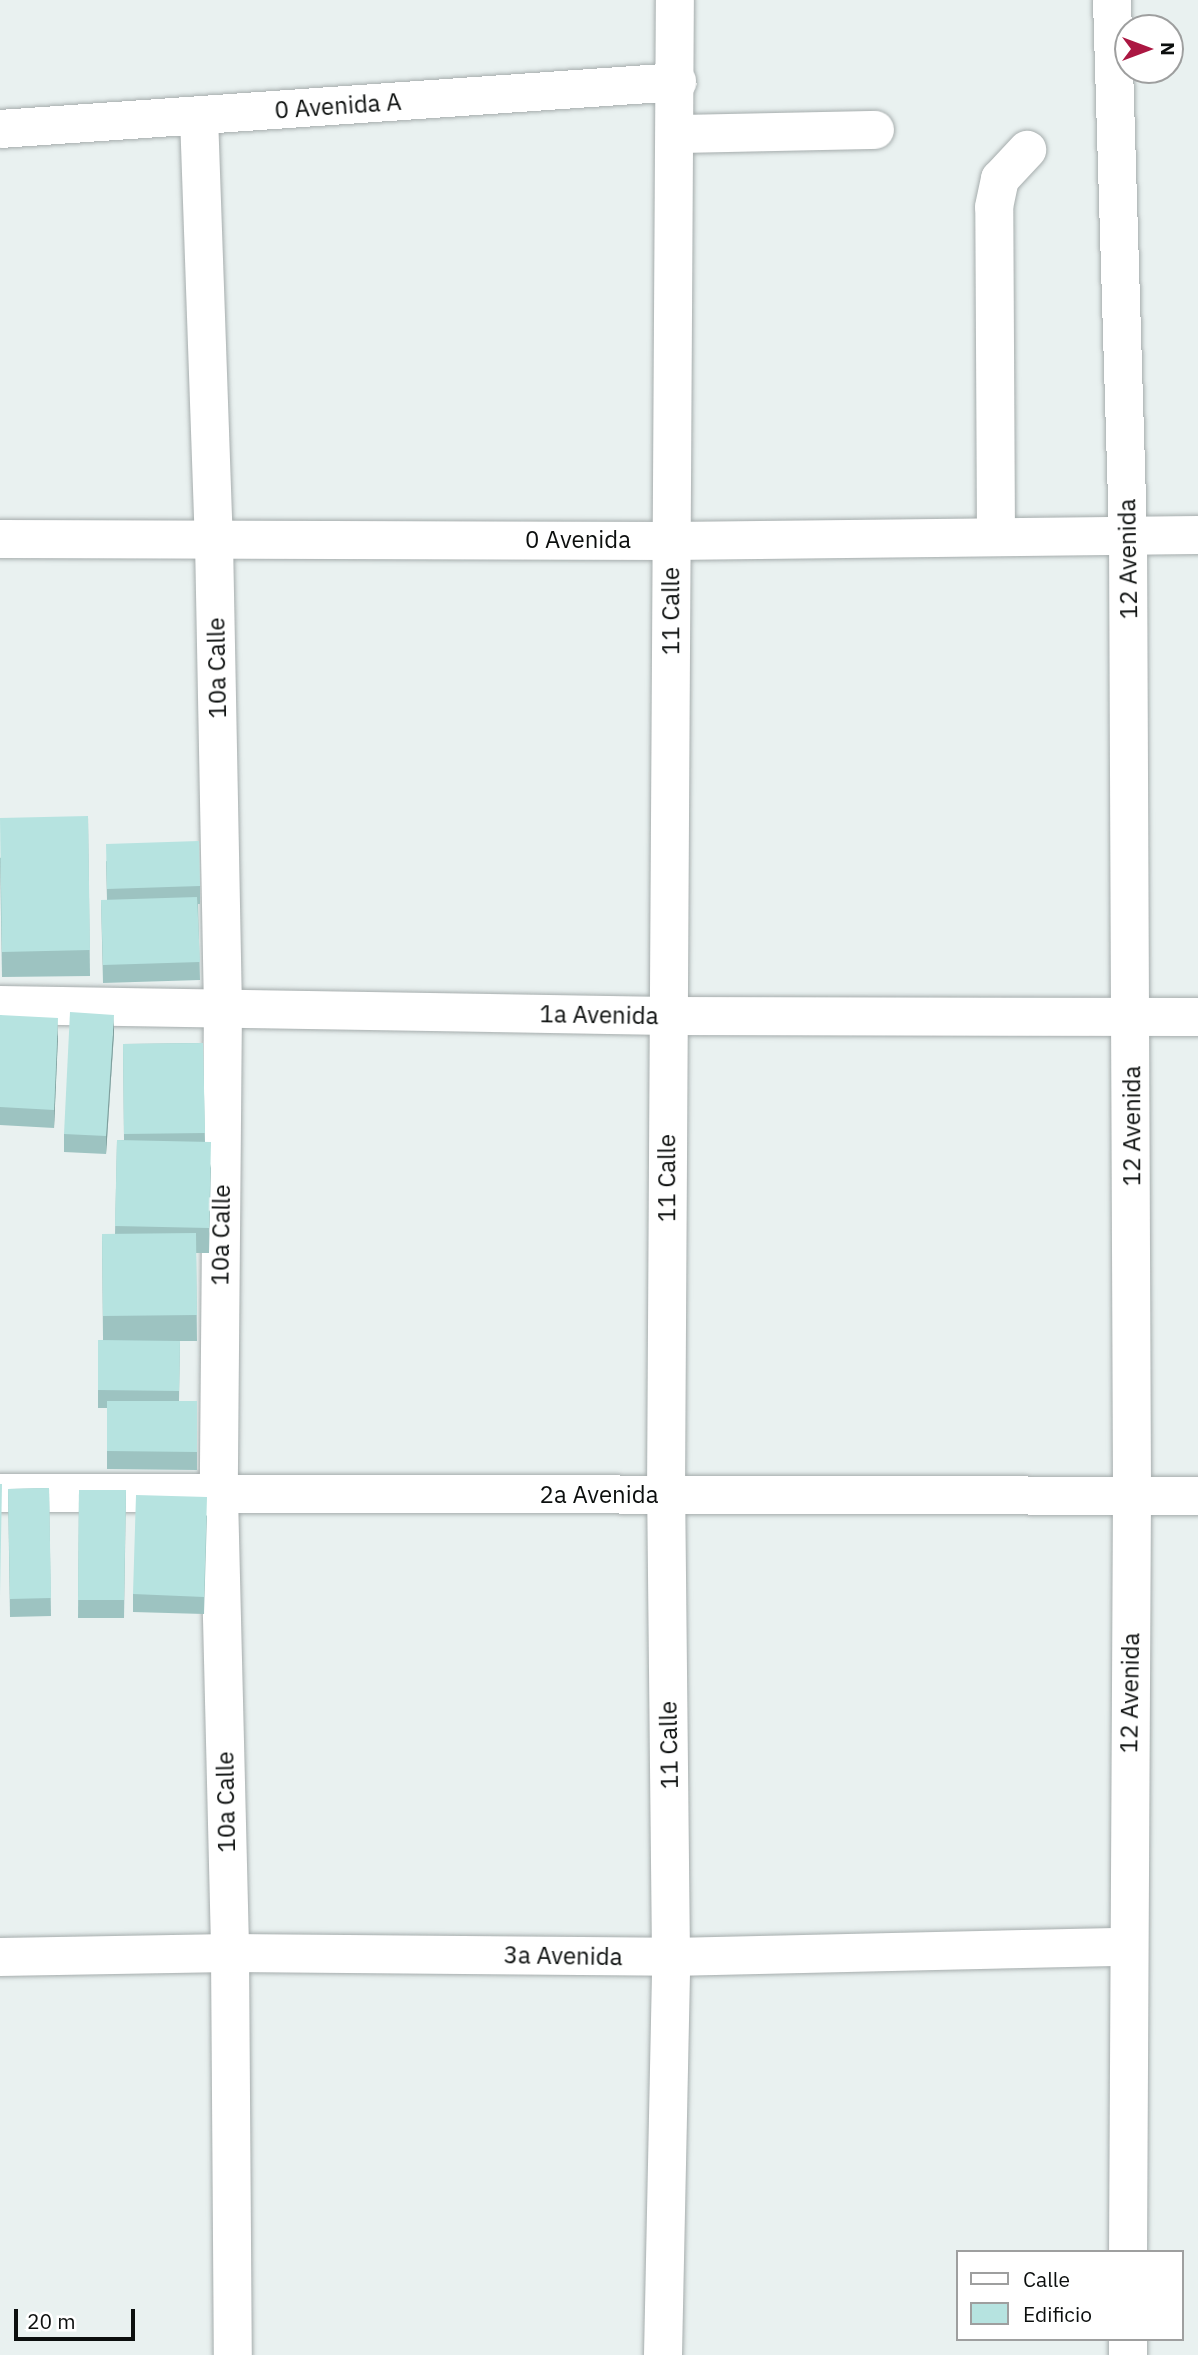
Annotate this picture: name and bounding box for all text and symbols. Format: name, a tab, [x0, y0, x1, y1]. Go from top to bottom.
north arrow	[1114, 14, 1184, 84]
text: N	[1156, 42, 1180, 56]
street label: 0 Avenida A	[274, 87, 402, 125]
street label: 12 Avenida	[1113, 498, 1143, 620]
street label: 0 Avenida	[525, 526, 631, 554]
street label: 11 Calle	[657, 567, 685, 655]
street label: 10a Calle	[202, 617, 232, 719]
street label: 1a Avenida	[539, 1000, 659, 1030]
street label: 12 Avenida	[1118, 1066, 1146, 1186]
street label: 11 Calle	[653, 1134, 681, 1222]
street label: 10a Calle	[206, 1184, 236, 1286]
street label: 2a Avenida	[540, 1481, 658, 1509]
street label: 12 Avenida	[1115, 1632, 1145, 1754]
street label: 11 Calle	[654, 1701, 684, 1789]
street label: 10a Calle	[211, 1751, 241, 1853]
street label: 3a Avenida	[503, 1941, 623, 1971]
legend	[956, 2250, 1184, 2341]
text: Calle	[1023, 2265, 1070, 2293]
scale bar	[18, 2296, 138, 2340]
text: Edificio	[1023, 2300, 1092, 2328]
text: 20 m	[27, 2307, 76, 2335]

